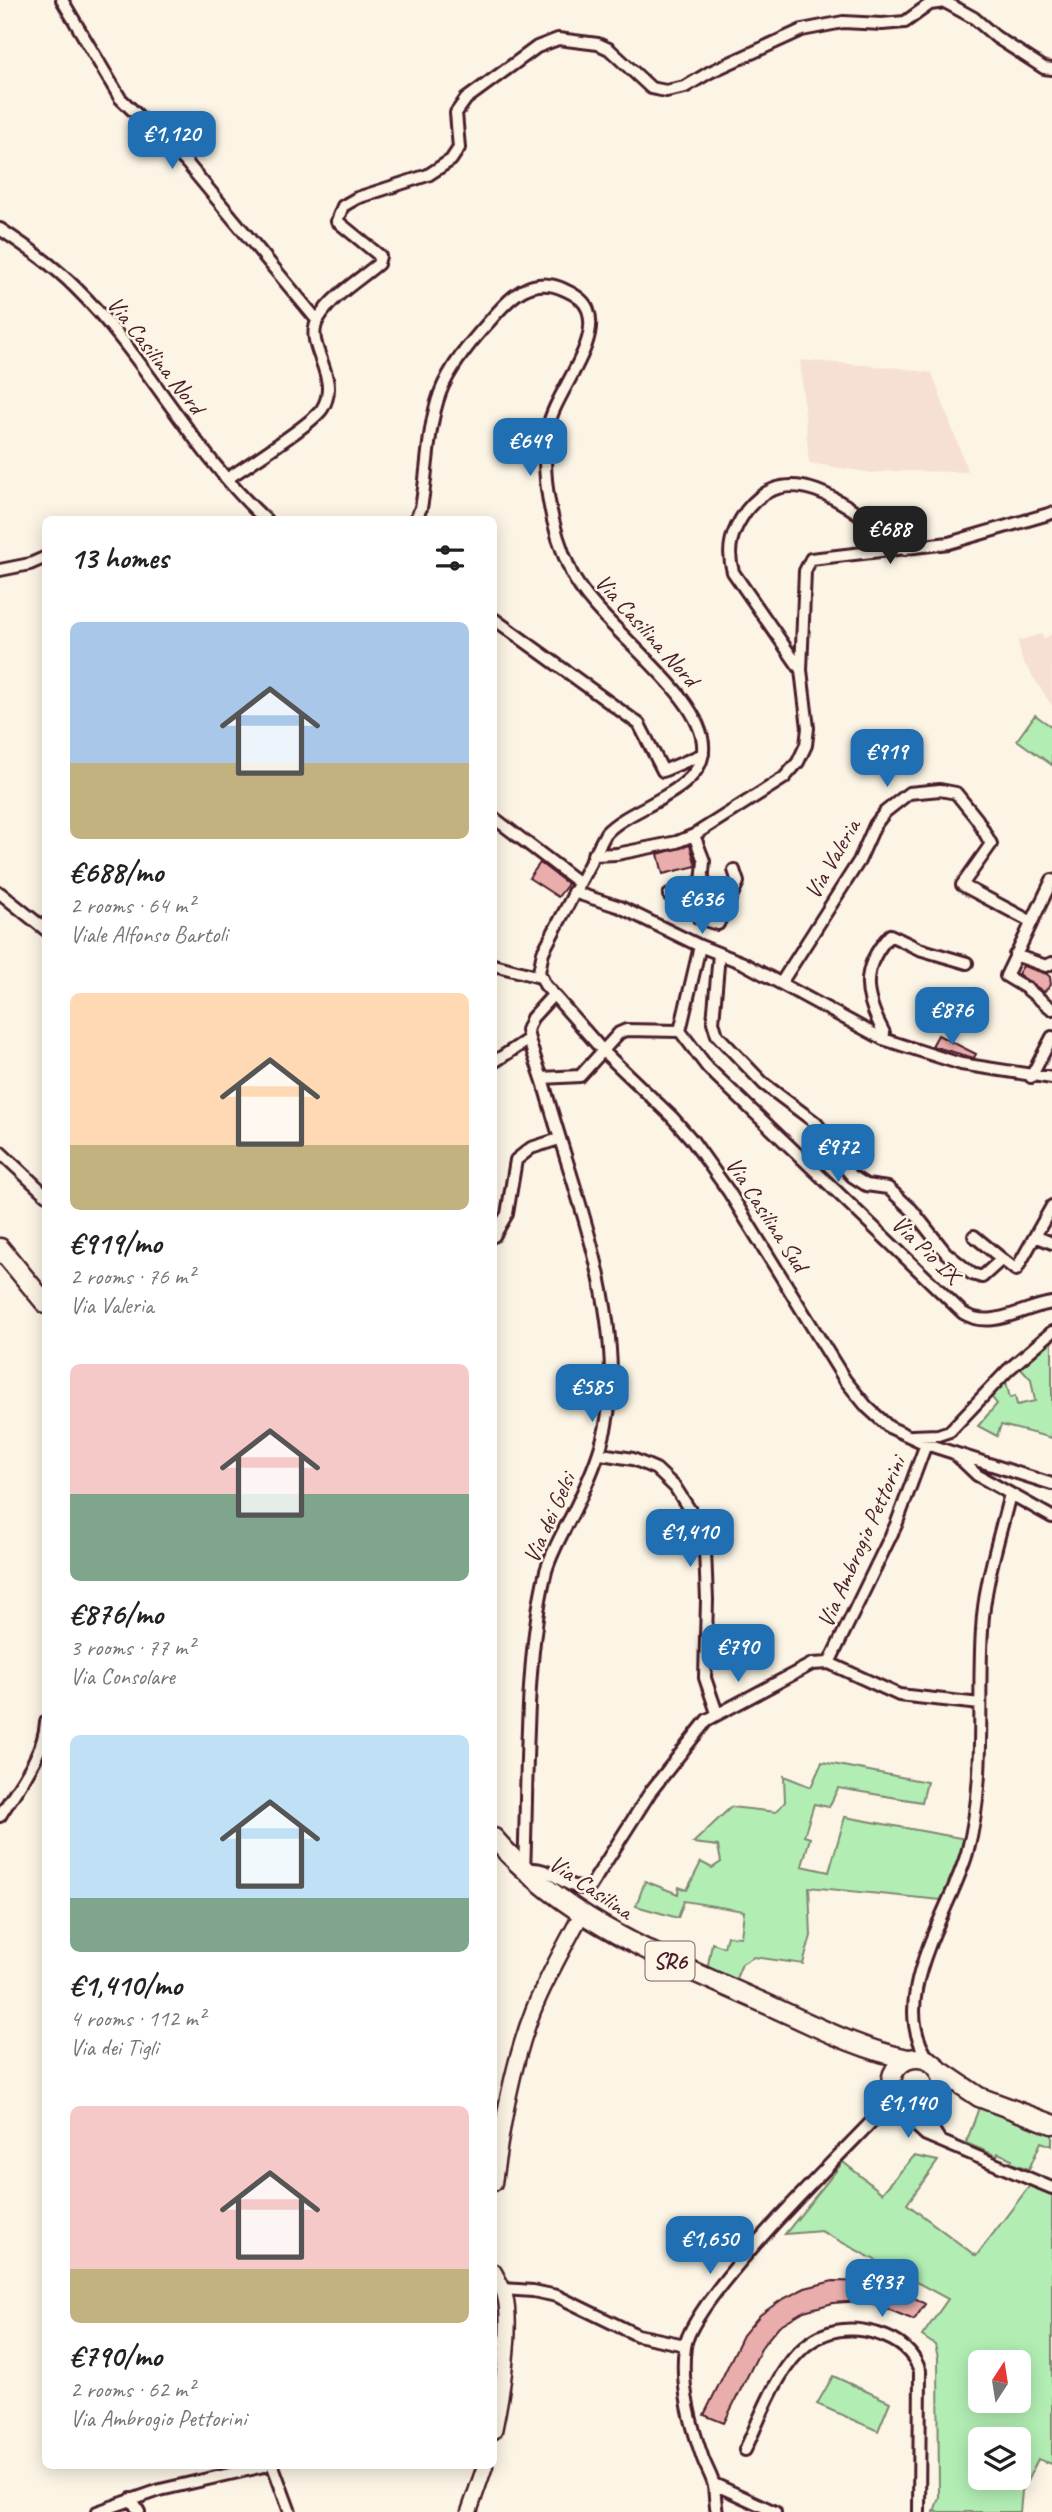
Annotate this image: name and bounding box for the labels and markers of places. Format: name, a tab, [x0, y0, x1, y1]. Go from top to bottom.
pin: €1,120	[115, 111, 229, 171]
pin: €649	[489, 419, 571, 478]
pin: €688	[849, 506, 931, 566]
pin: €919	[846, 730, 928, 789]
pin: €636	[661, 876, 743, 936]
pin: €876	[911, 988, 993, 1047]
pin: €972	[797, 1124, 879, 1184]
pin: €585	[551, 1364, 633, 1424]
pin: €1,410	[633, 1510, 747, 1569]
pin: €790	[697, 1624, 779, 1684]
pin: €1,140	[851, 2080, 965, 2140]
pin: €1,650	[653, 2216, 767, 2276]
pin: €937	[841, 2260, 923, 2319]

